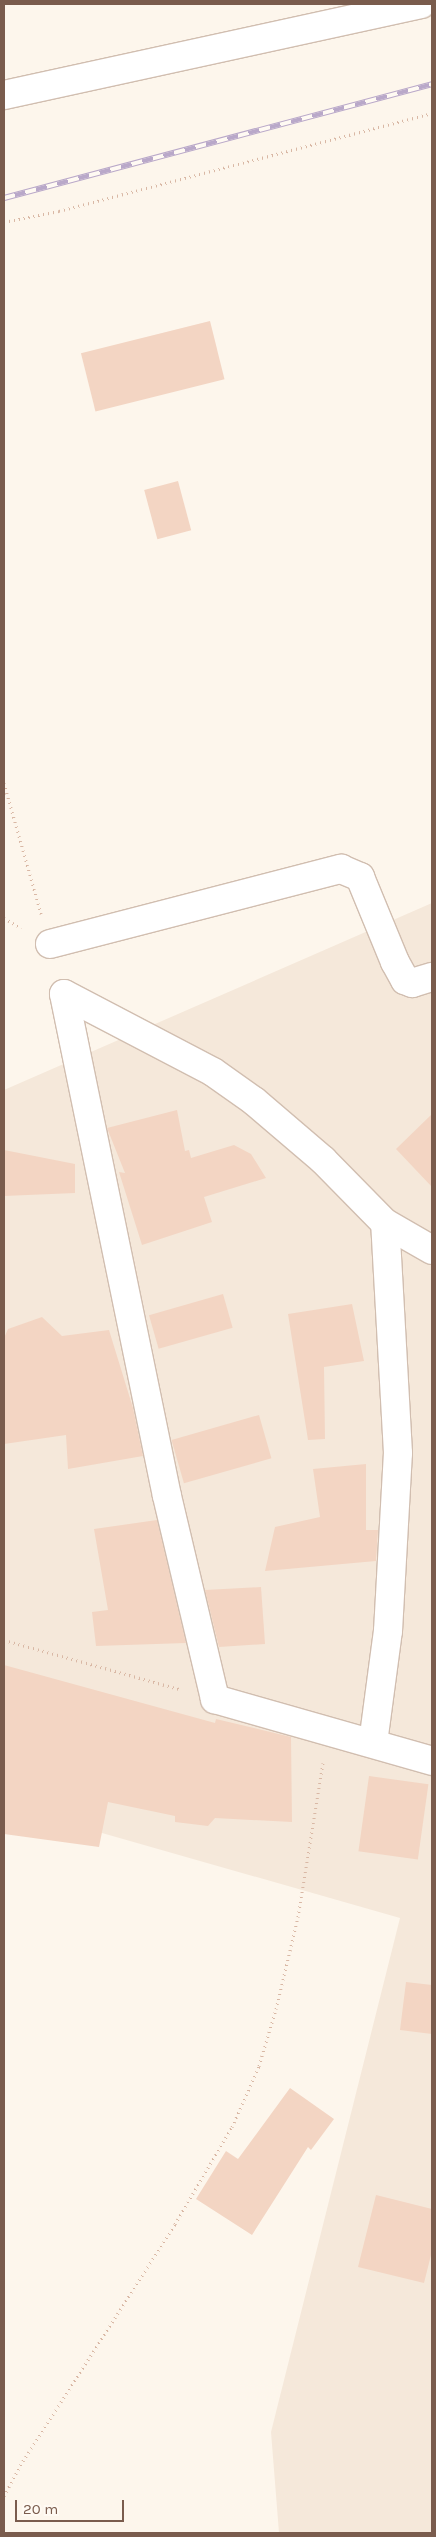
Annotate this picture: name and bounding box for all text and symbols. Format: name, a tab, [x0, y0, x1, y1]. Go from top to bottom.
scale bar	[18, 2490, 126, 2522]
text: 20 m	[23, 2500, 58, 2518]

